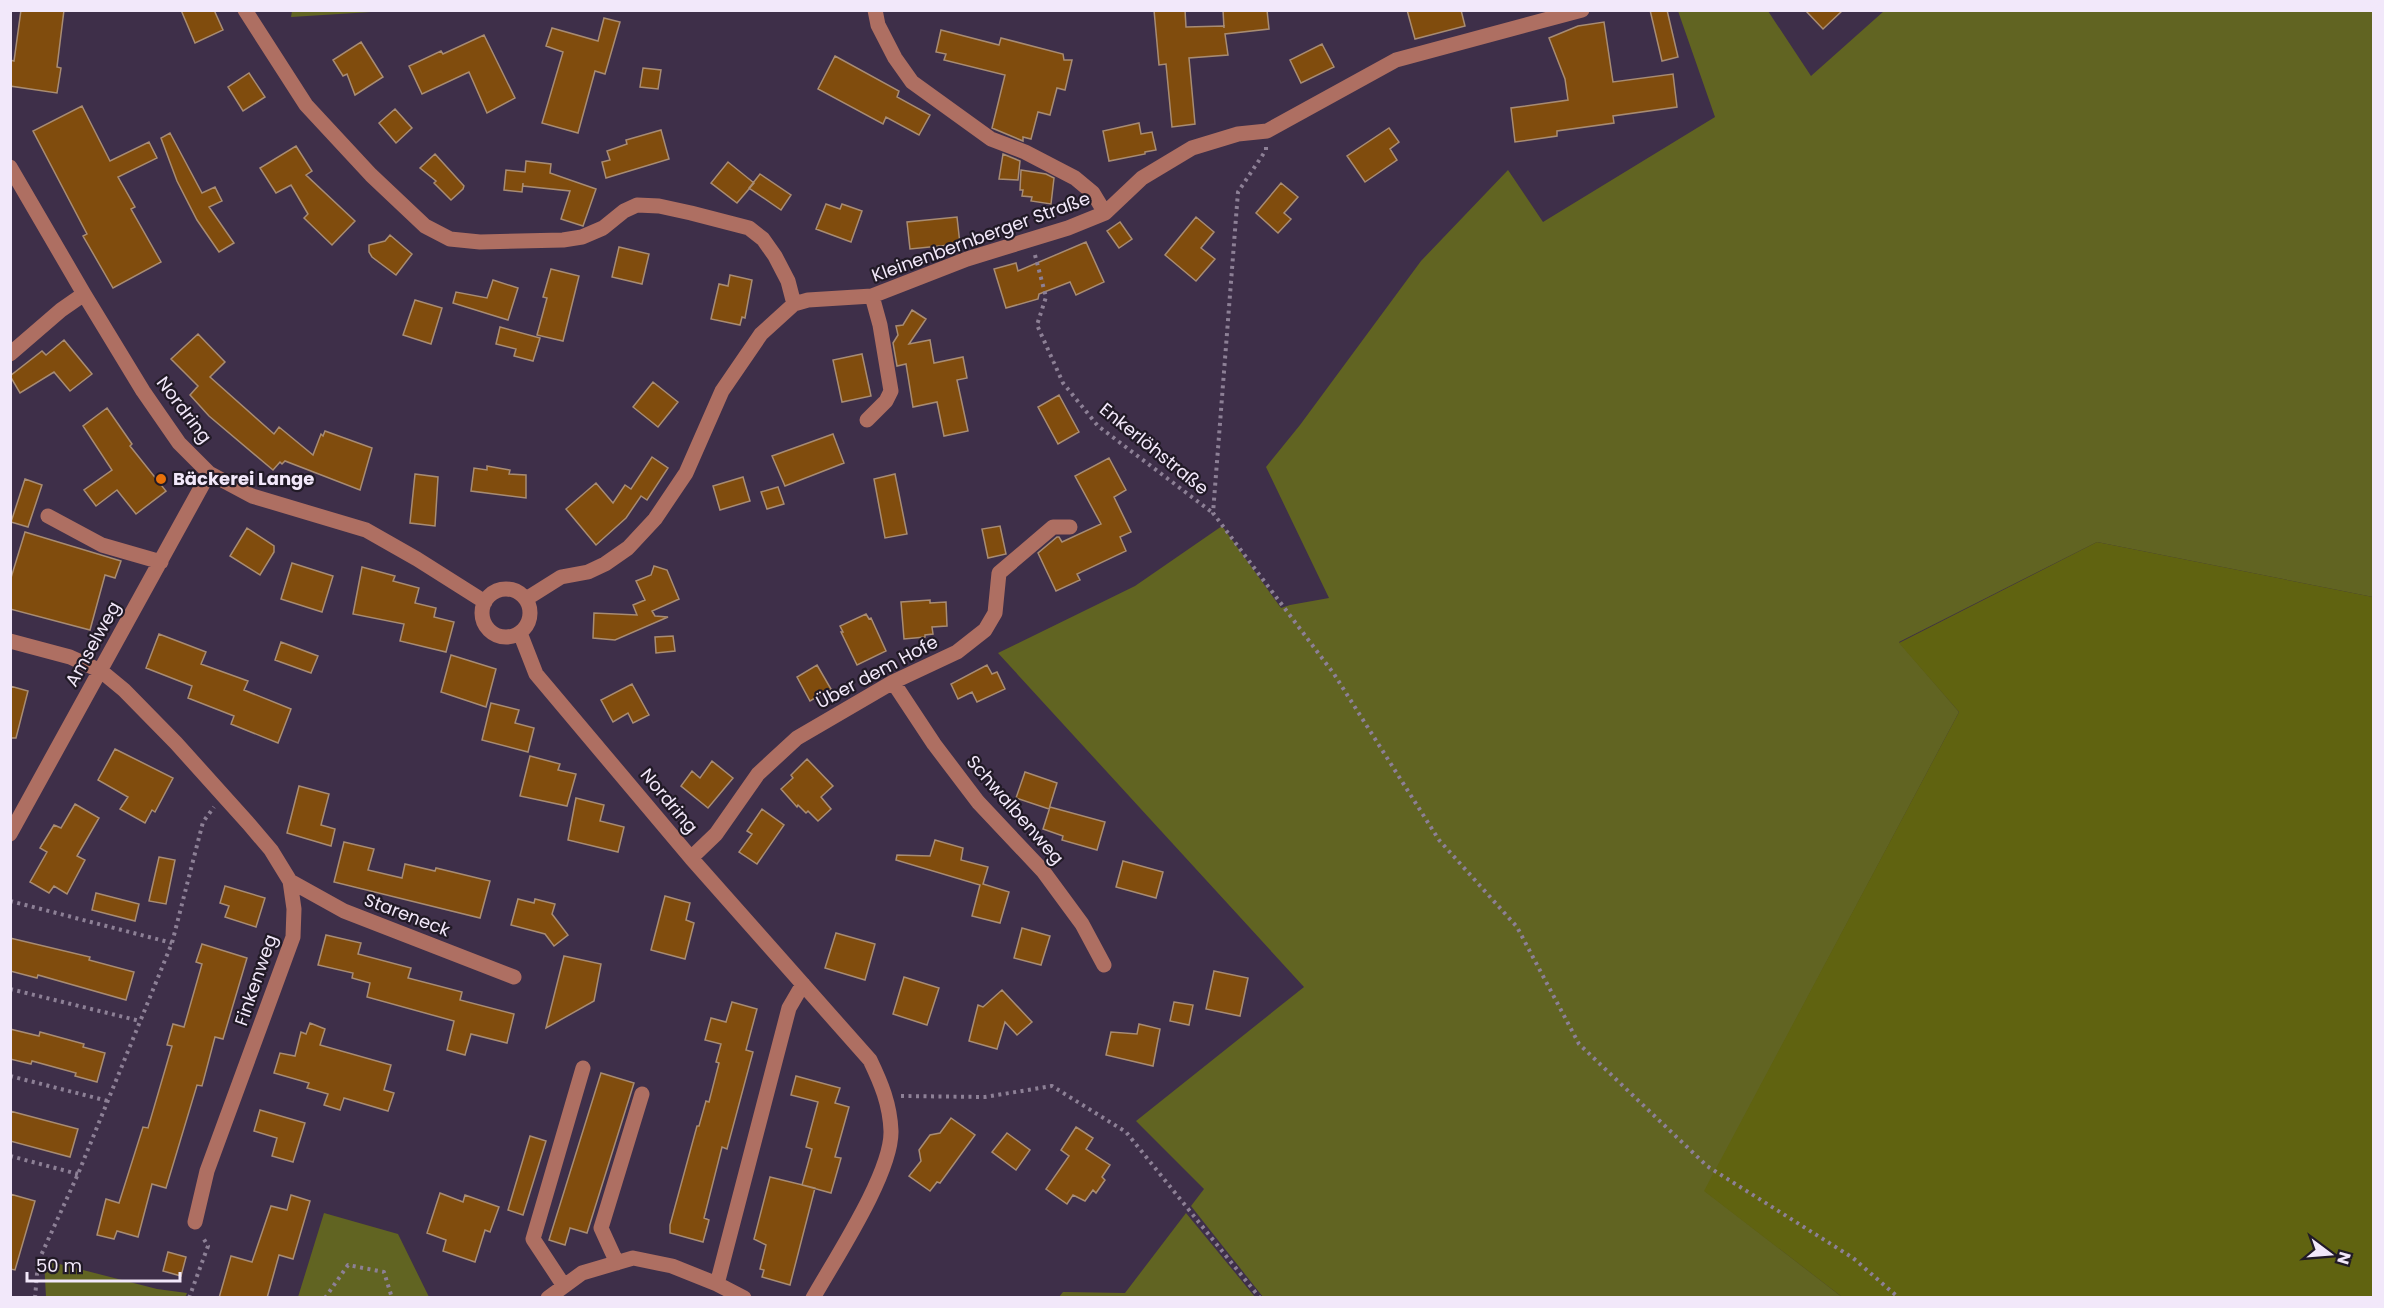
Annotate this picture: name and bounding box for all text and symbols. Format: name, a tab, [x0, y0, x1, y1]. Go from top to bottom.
street label: Kleinenbernberger Straße	[868, 185, 1094, 288]
street label: Nordring	[151, 371, 218, 448]
street label: Enkerlöhstraße	[1095, 397, 1214, 500]
place label: Bäckerei Lange	[173, 466, 314, 491]
marker: Bäckerei Lange	[154, 472, 168, 486]
street label: Amselweg	[59, 597, 126, 691]
street label: Über dem Hofe	[811, 629, 942, 714]
street label: Schwalbenweg	[961, 750, 1070, 870]
street label: Nordring	[635, 763, 704, 839]
street label: Stareneck	[361, 887, 454, 943]
street label: Finkenweg	[228, 931, 283, 1029]
north arrow	[2300, 1224, 2360, 1284]
scale bar	[27, 1245, 180, 1283]
text: N	[2331, 1249, 2357, 1267]
text: 50 m	[36, 1253, 82, 1278]

